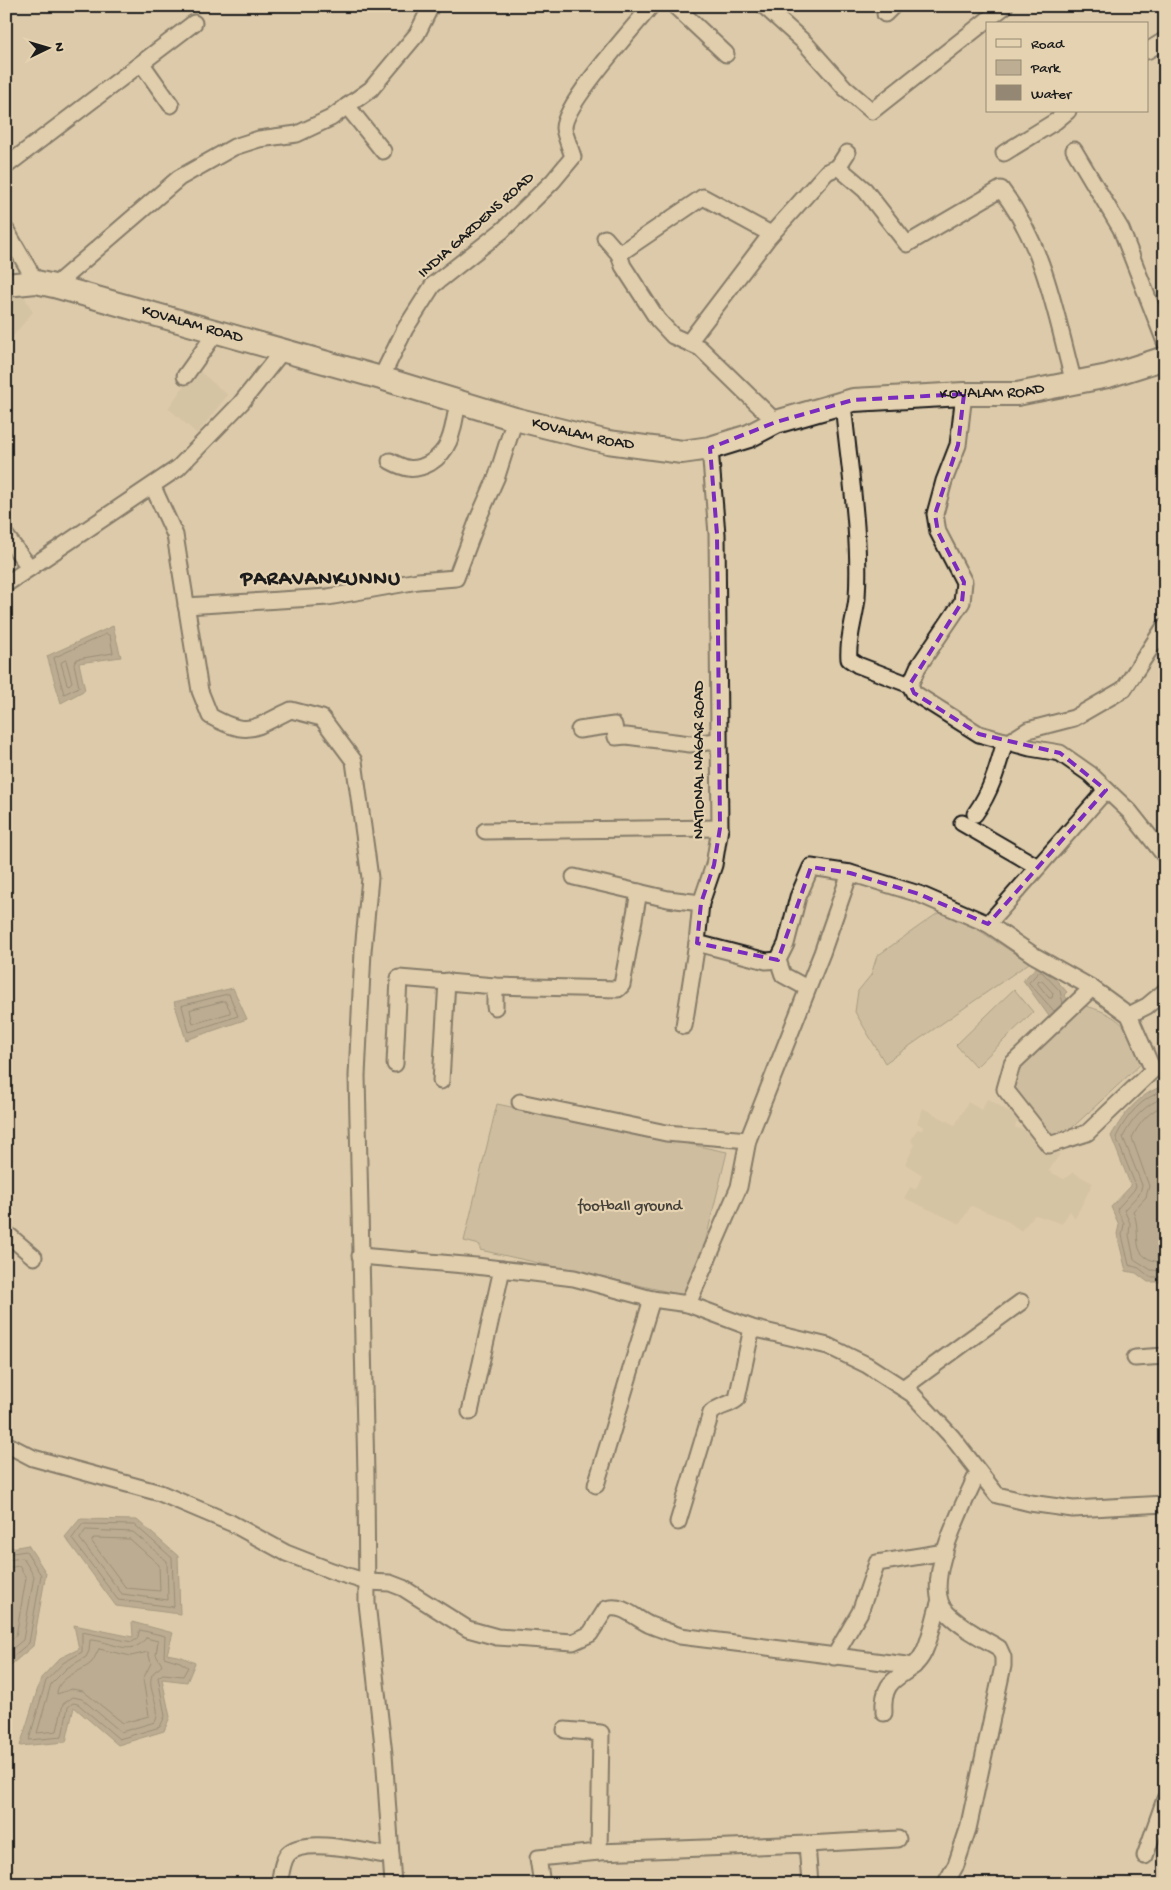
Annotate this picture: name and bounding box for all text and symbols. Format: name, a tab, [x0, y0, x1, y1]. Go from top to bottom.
north arrow	[22, 22, 72, 72]
legend	[986, 22, 1148, 112]
text: Road	[1031, 36, 1065, 54]
text: N	[50, 42, 67, 52]
text: Park	[1030, 60, 1061, 78]
text: Water	[1031, 86, 1073, 104]
street label: INDIA GARDENS ROAD	[415, 168, 539, 283]
street label: KOVALAM ROAD	[139, 301, 246, 348]
street label: KOVALAM ROAD	[939, 379, 1047, 405]
street label: KOVALAM ROAD	[529, 414, 636, 455]
district label: PARAVANKUNNU	[240, 568, 401, 593]
street label: NATIONAL NAGAR ROAD	[691, 680, 710, 839]
park label: football ground	[577, 1198, 684, 1217]

